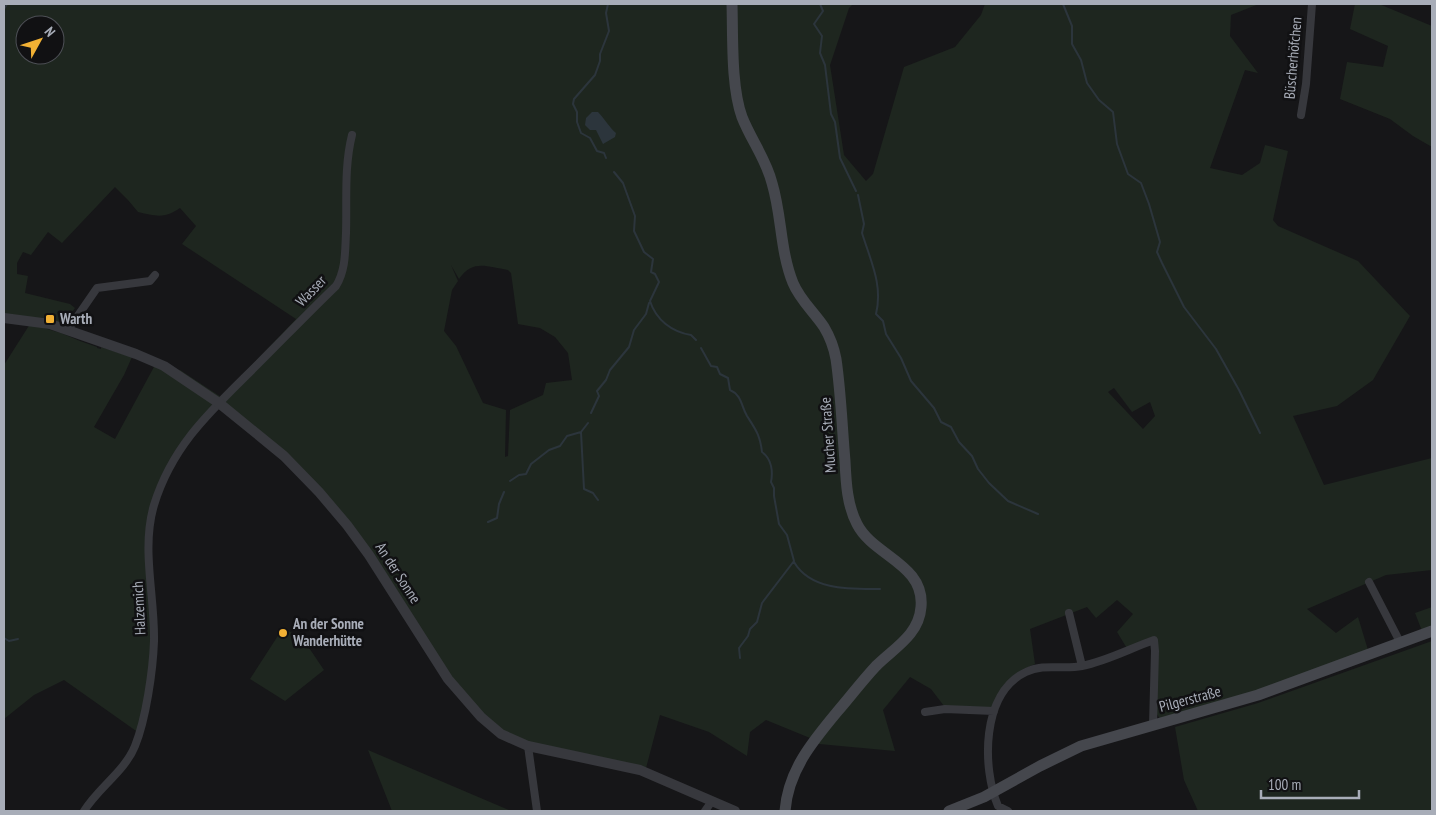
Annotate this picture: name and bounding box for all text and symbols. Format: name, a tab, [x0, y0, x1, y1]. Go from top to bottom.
north arrow	[15, 15, 65, 65]
street label: Büscherhöfchen	[1279, 16, 1306, 100]
text: N	[41, 23, 59, 40]
street label: Wasser	[291, 270, 331, 310]
place label: Warth	[59, 309, 92, 328]
marker: Warth	[44, 313, 56, 325]
street label: Mucher Straße	[815, 397, 840, 473]
street label: An der Sonne	[372, 539, 425, 607]
street label: Halzemich	[128, 581, 149, 635]
place label: An der Sonne Wanderhütte	[292, 614, 364, 650]
marker: An der Sonne Wanderhütte	[277, 627, 289, 639]
street label: Pilgerstraße	[1157, 681, 1223, 716]
scale bar	[1261, 768, 1358, 800]
text: 100 m	[1268, 775, 1301, 794]

